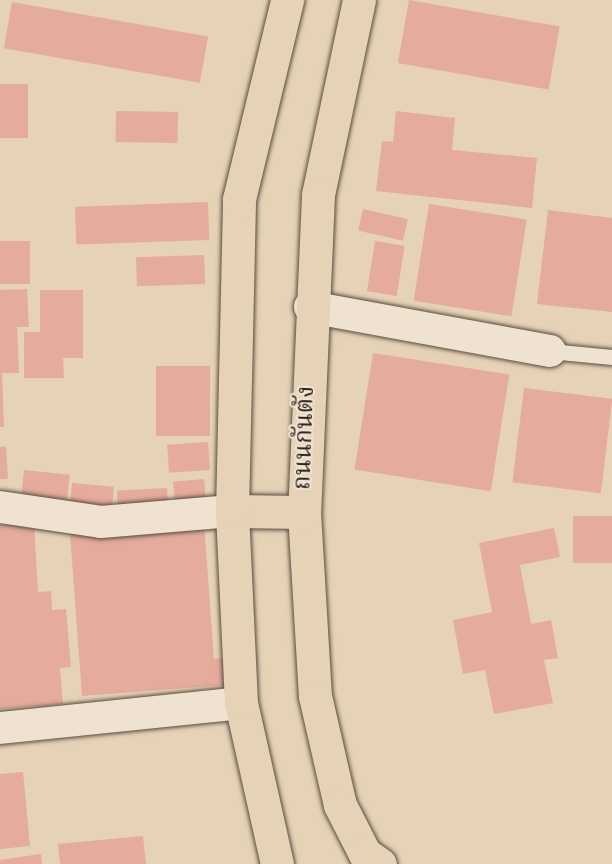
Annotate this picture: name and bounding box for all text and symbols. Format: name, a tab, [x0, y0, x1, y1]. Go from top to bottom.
street label: ถนนกันตัง	[290, 385, 322, 491]

